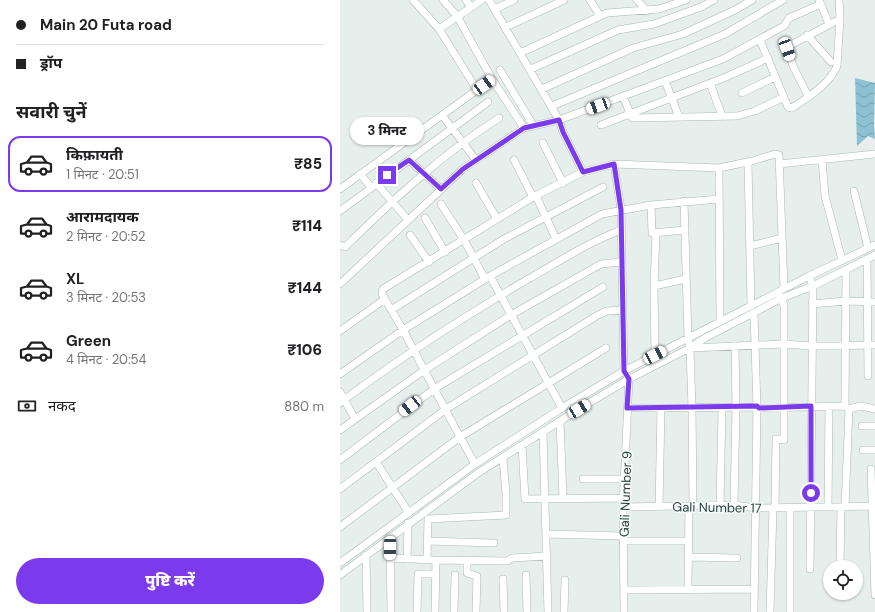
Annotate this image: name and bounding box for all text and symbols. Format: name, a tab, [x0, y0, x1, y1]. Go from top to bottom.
text: Main 20 Futa road	[40, 15, 172, 35]
car	[777, 36, 797, 62]
text: ड्रॉप	[40, 53, 62, 73]
car	[471, 73, 497, 97]
car	[585, 96, 611, 116]
text: सवारी चुनें	[16, 100, 86, 124]
callout: 3 मिनट	[350, 117, 424, 145]
text: 3 मिनट	[368, 122, 406, 139]
text: किफ़ायती	[66, 145, 123, 165]
icon: car	[18, 146, 54, 182]
text: ₹85	[294, 154, 322, 174]
text: 1 मिनट · 20:51	[66, 166, 139, 183]
route end	[378, 166, 396, 184]
text: आरामदायक	[66, 207, 139, 227]
icon: car	[18, 208, 54, 244]
text: ₹114	[292, 216, 322, 236]
text: 2 मिनट · 20:52	[66, 228, 145, 245]
text: XL	[66, 269, 84, 289]
icon: car	[18, 270, 54, 306]
text: ₹144	[288, 278, 322, 298]
text: 3 मिनट · 20:53	[66, 289, 146, 306]
text: Green	[66, 331, 111, 351]
icon: car	[18, 332, 54, 368]
text: ₹106	[287, 340, 322, 360]
car	[642, 344, 668, 366]
text: 4 मिनट · 20:54	[66, 351, 146, 368]
car	[397, 394, 423, 418]
icon: cash	[16, 395, 38, 417]
text: नकद	[48, 396, 76, 416]
text: 880 m	[284, 398, 324, 415]
car	[566, 398, 592, 420]
street label: Gali Number 9	[615, 451, 636, 537]
route start	[802, 484, 820, 502]
street label: Gali Number 17	[672, 498, 762, 517]
car	[384, 536, 396, 560]
button: पुष्टि करें	[16, 558, 324, 604]
map controls	[823, 560, 863, 600]
button: locate	[823, 560, 863, 600]

